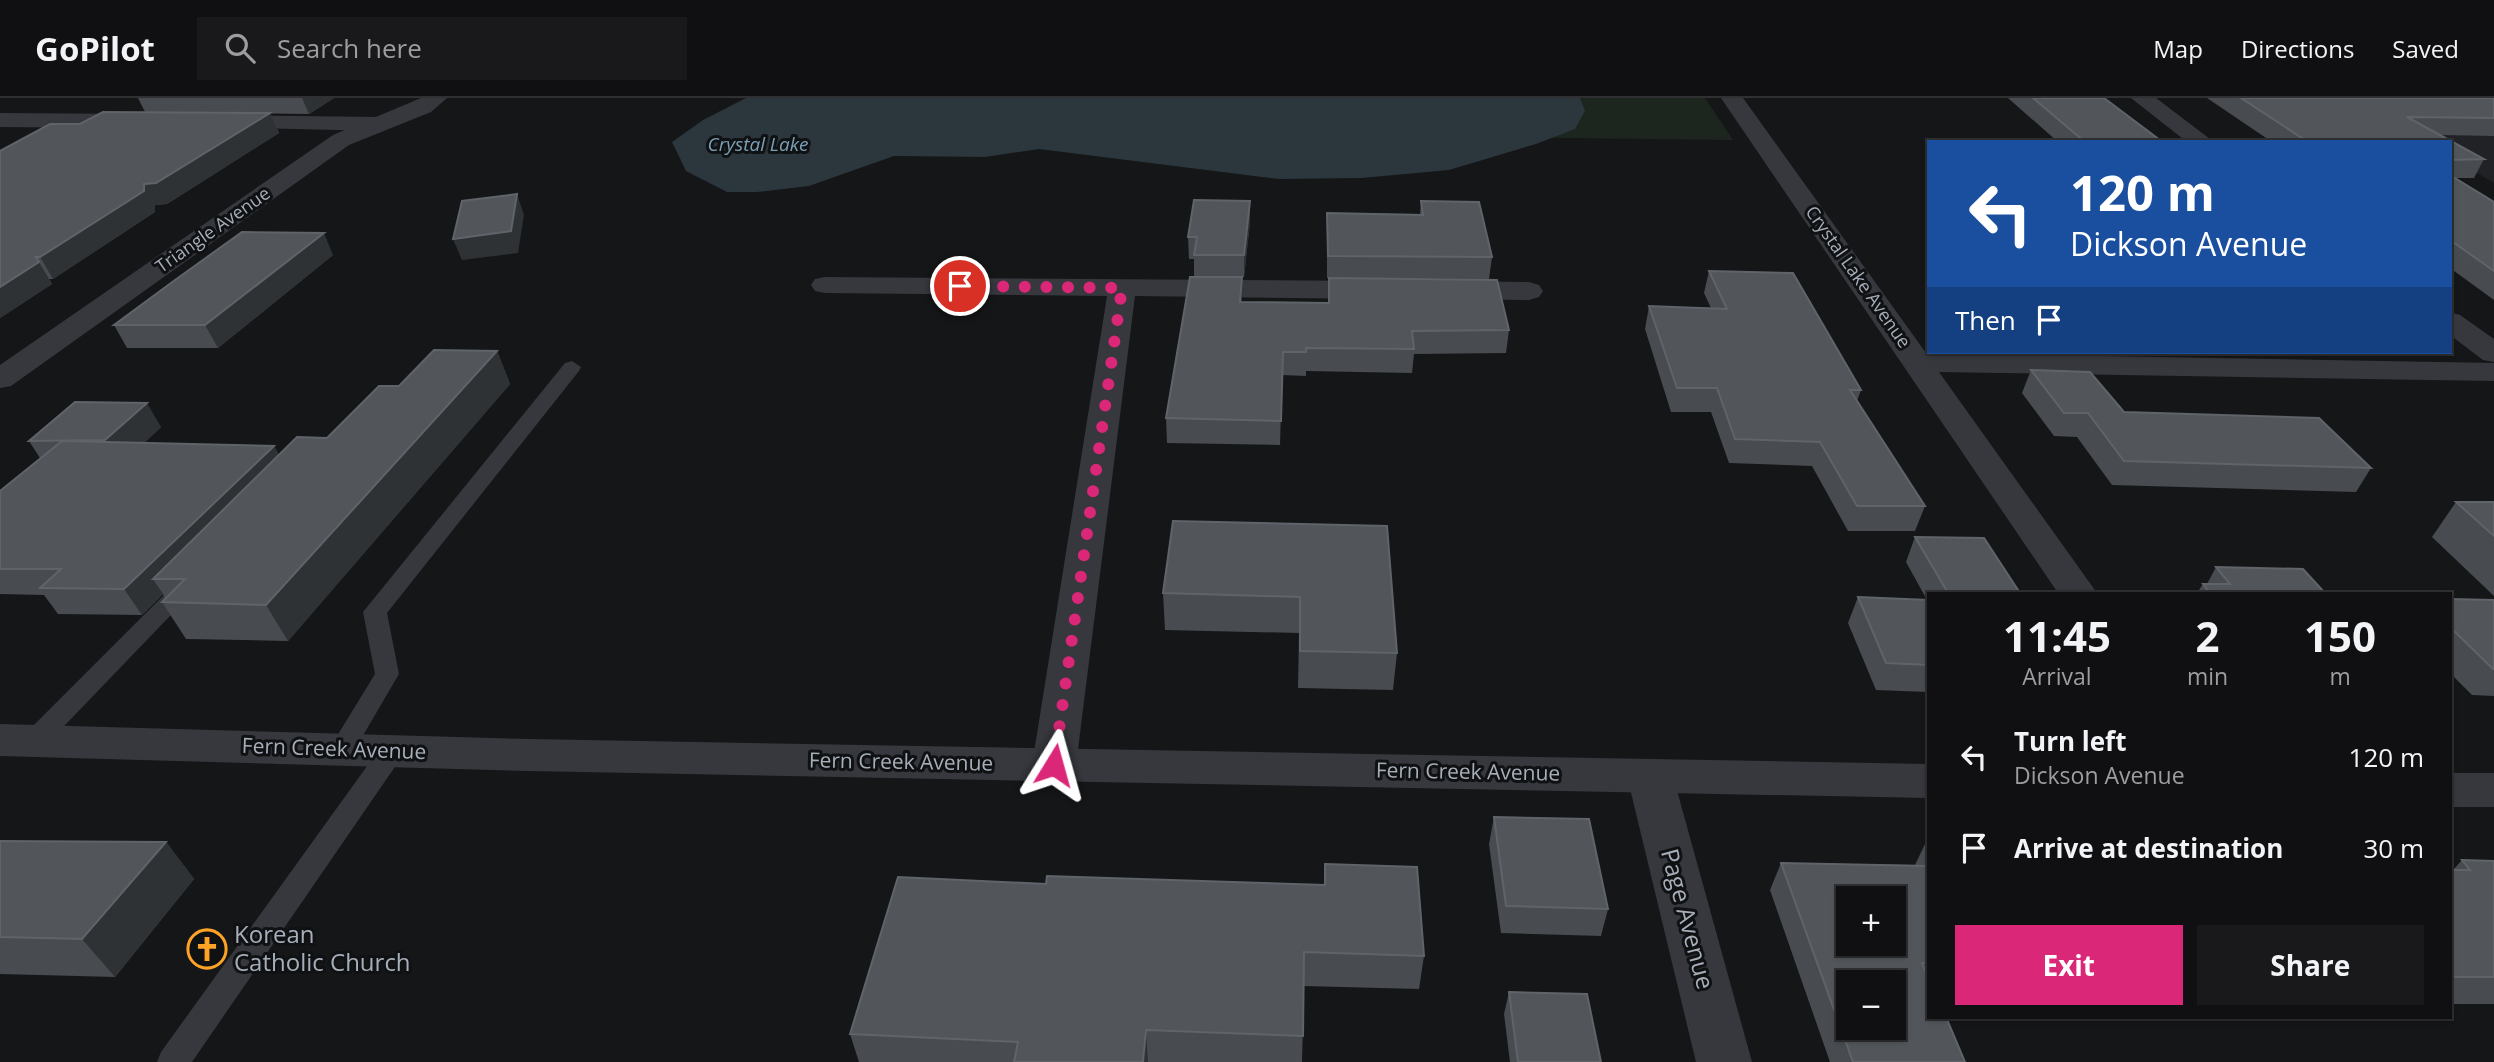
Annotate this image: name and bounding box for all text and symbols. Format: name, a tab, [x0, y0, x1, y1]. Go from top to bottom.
search box	[197, 17, 687, 80]
text: GoPilot	[35, 26, 155, 71]
icon: search	[221, 29, 259, 67]
text: Search here	[277, 30, 422, 66]
text: Map	[2153, 32, 2203, 65]
text: Directions	[2241, 32, 2354, 65]
text: Saved	[2392, 32, 2459, 65]
water label: Crystal Lake	[708, 131, 808, 157]
text: 120 m	[2070, 159, 2215, 225]
icon: left	[1955, 168, 2046, 259]
street label: Triangle Avenue	[150, 181, 274, 278]
street label: Crystal Lake Avenue	[1801, 201, 1917, 352]
text: Dickson Avenue	[2070, 222, 2307, 265]
pin	[930, 256, 990, 316]
icon: arrive	[941, 267, 979, 305]
icon: arrive	[2030, 301, 2068, 339]
text: Then	[1955, 302, 2016, 338]
text: 11:45	[2003, 607, 2111, 664]
text: 2	[2195, 607, 2220, 664]
text: 150	[2304, 607, 2376, 664]
text: Arrival	[2022, 660, 2092, 692]
text: min	[2187, 660, 2228, 692]
text: m	[2329, 660, 2351, 692]
text: Turn left	[2014, 723, 2126, 759]
position arrow	[1017, 728, 1091, 802]
street label: Fern Creek Avenue	[241, 731, 427, 765]
icon: left	[1955, 738, 1993, 776]
text: 120 m	[2349, 739, 2424, 775]
street label: Fern Creek Avenue	[809, 745, 994, 777]
street label: Fern Creek Avenue	[1376, 755, 1561, 787]
text: Dickson Avenue	[2014, 759, 2185, 791]
icon: arrive	[1955, 829, 1993, 867]
text: Arrive at destination	[2014, 830, 2283, 866]
text: 30 m	[2363, 830, 2424, 866]
street label: Page Avenue	[1654, 845, 1723, 992]
map controls	[1836, 886, 1906, 1040]
button: +	[1836, 886, 1906, 956]
place label: Korean Catholic Church	[234, 917, 411, 978]
button: Exit	[1955, 925, 2183, 1005]
button: Share	[2197, 925, 2424, 1005]
church icon: Korean Catholic Church	[186, 928, 228, 970]
button: −	[1836, 970, 1906, 1040]

